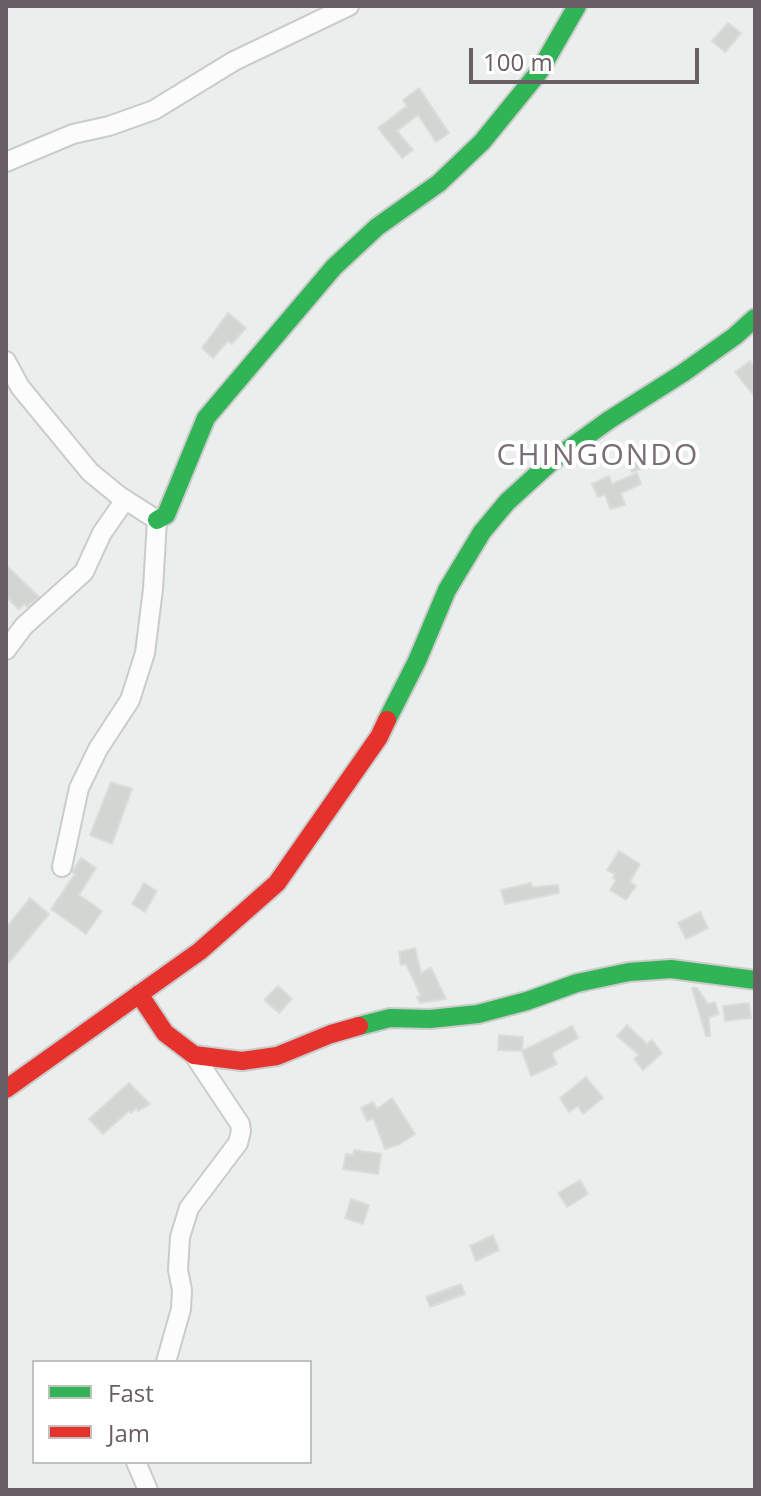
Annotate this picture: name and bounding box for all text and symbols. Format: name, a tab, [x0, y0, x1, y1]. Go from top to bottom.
scale bar	[473, 32, 703, 82]
text: 100 m	[483, 45, 553, 78]
district label: CHINGONDO	[497, 438, 699, 474]
legend	[32, 1360, 312, 1464]
text: Fast	[108, 1376, 154, 1409]
text: Jam	[108, 1416, 150, 1449]

